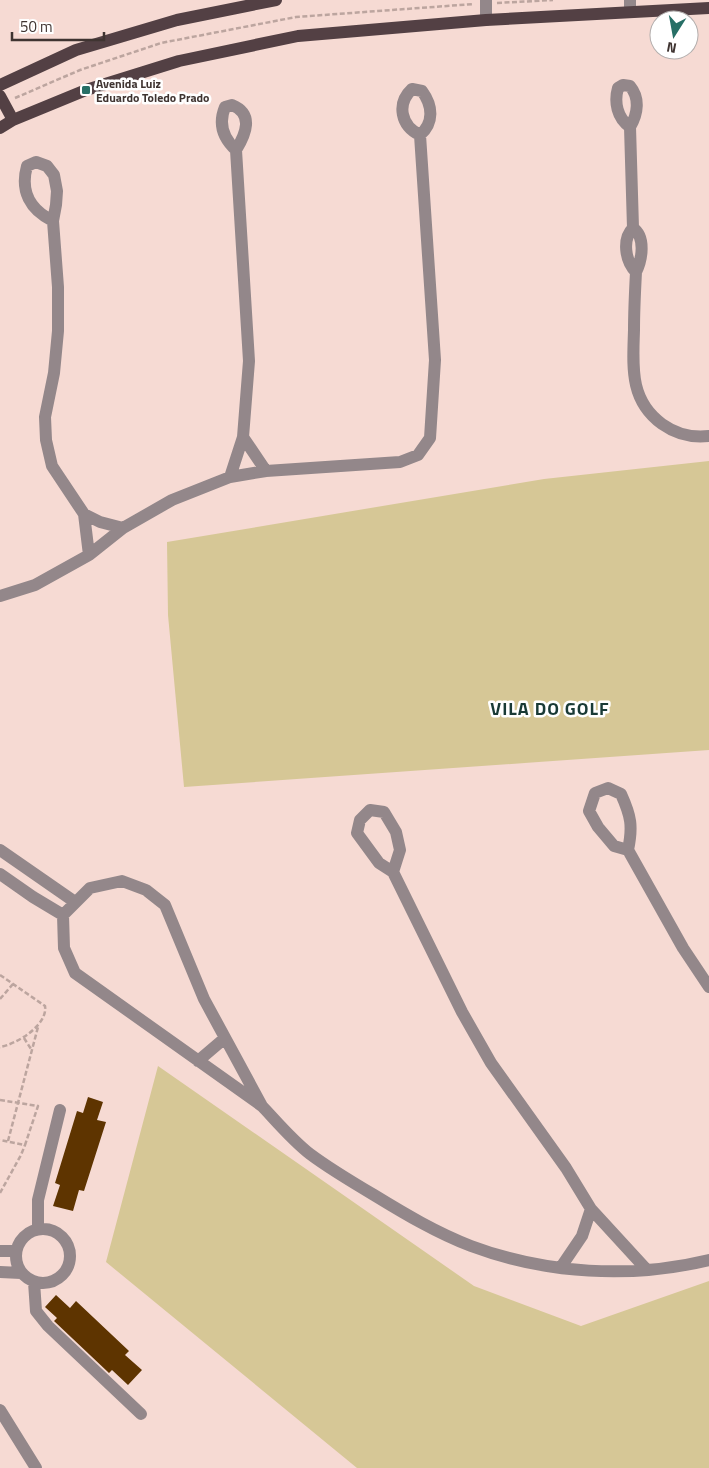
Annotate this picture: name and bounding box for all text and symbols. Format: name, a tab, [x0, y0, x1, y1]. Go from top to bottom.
scale bar	[12, 10, 105, 42]
north arrow	[649, 10, 699, 60]
text: 50 m	[20, 15, 53, 38]
text: N	[665, 37, 678, 59]
place label: Avenida Luiz Eduardo Toledo Prado	[96, 74, 210, 107]
marker: Avenida Luiz Eduardo Toledo Prado	[80, 84, 92, 96]
district label: VILA DO GOLF	[490, 695, 610, 722]

